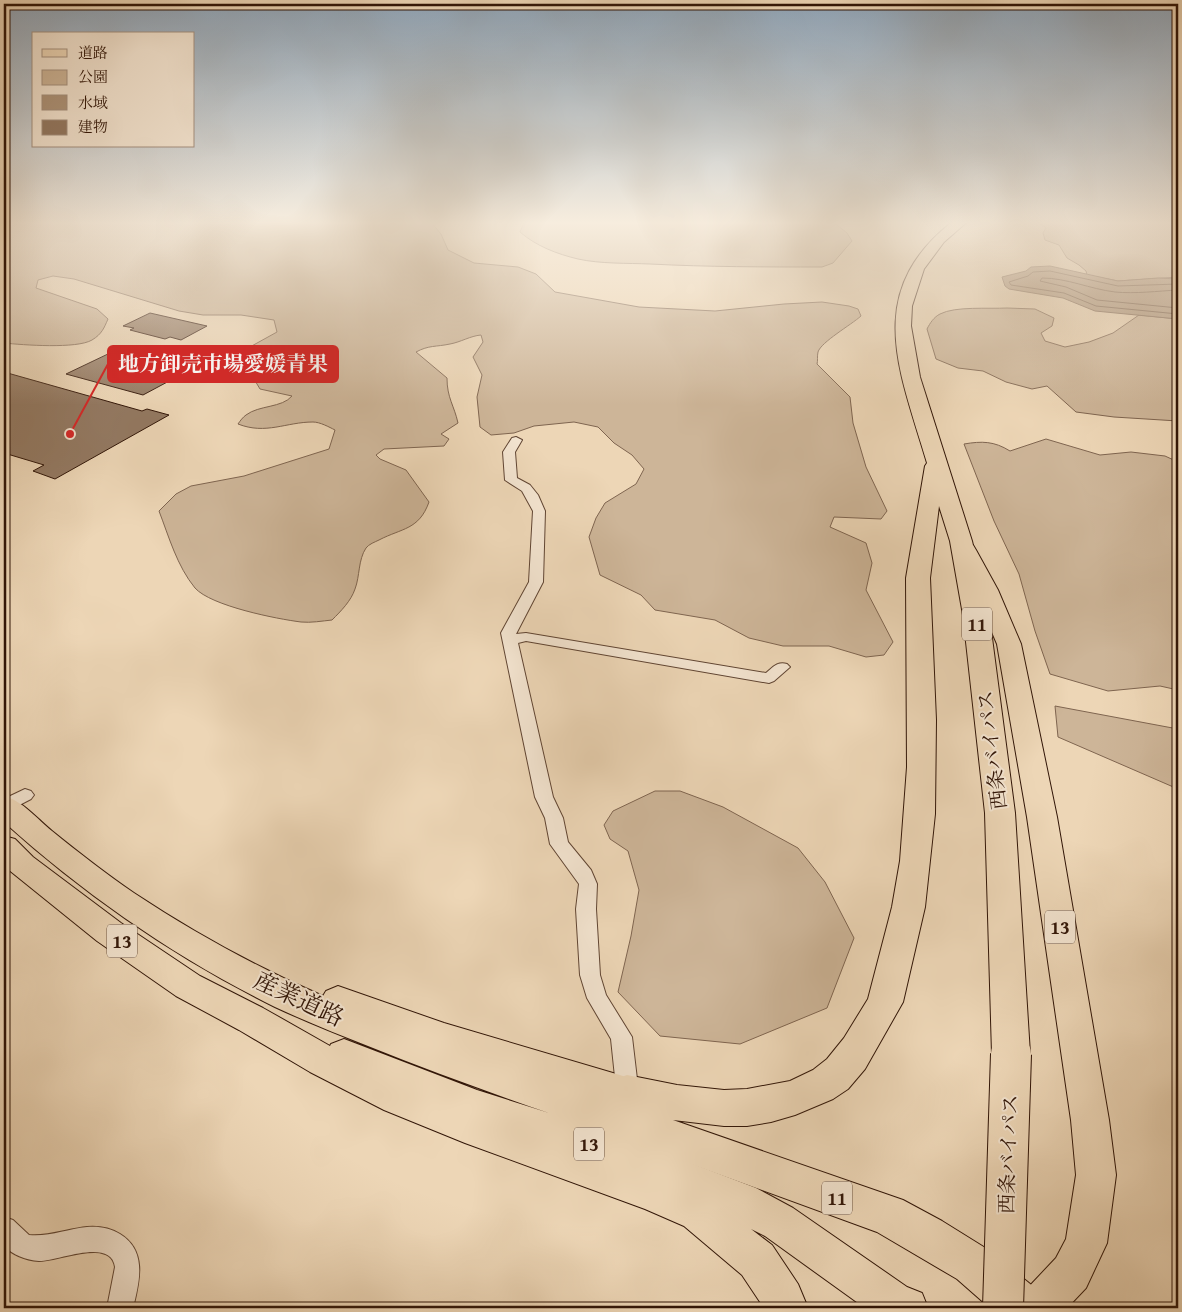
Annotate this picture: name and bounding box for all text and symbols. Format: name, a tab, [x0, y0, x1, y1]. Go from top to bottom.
legend	[32, 32, 195, 148]
text: 道路	[78, 42, 108, 63]
text: 公園	[78, 66, 108, 87]
text: 水域	[78, 92, 108, 113]
text: 建物	[78, 116, 108, 137]
callout: 地方卸売市場愛媛青果	[108, 346, 338, 382]
text: 地方卸売市場愛媛青果	[118, 348, 328, 379]
road number: 11	[962, 608, 992, 640]
street label: 西条バイパス	[970, 689, 1013, 811]
road number: 13	[1045, 910, 1075, 944]
road number: 13	[107, 924, 137, 958]
street label: 産業道路	[248, 962, 350, 1035]
street label: 西条バイパス	[991, 1094, 1024, 1214]
road number: 13	[574, 1128, 604, 1160]
road number: 11	[822, 1182, 852, 1214]

